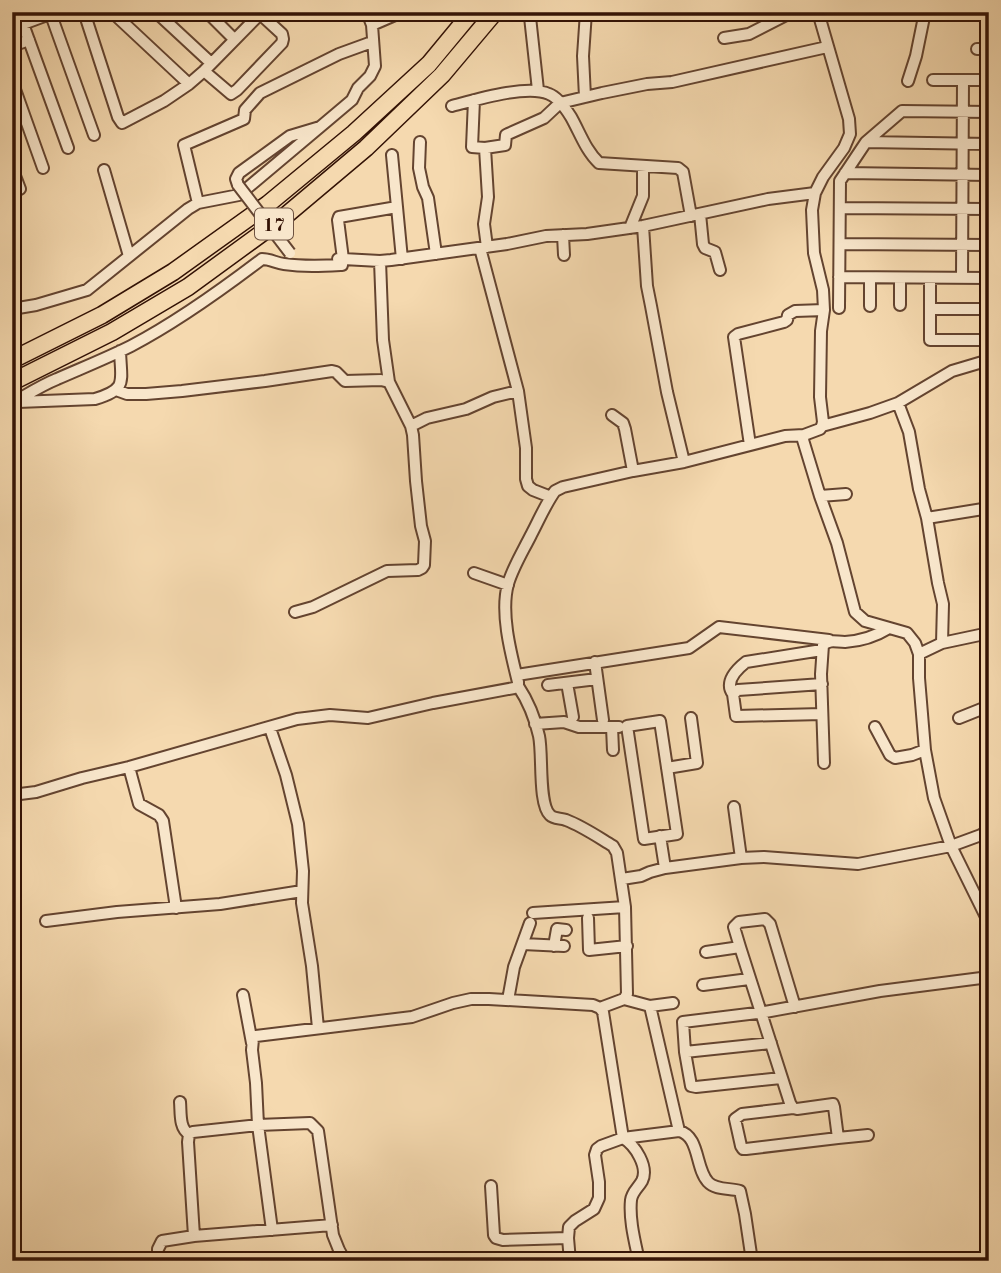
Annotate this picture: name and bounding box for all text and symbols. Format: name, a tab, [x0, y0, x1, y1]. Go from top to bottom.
road number: 17	[255, 208, 293, 240]

